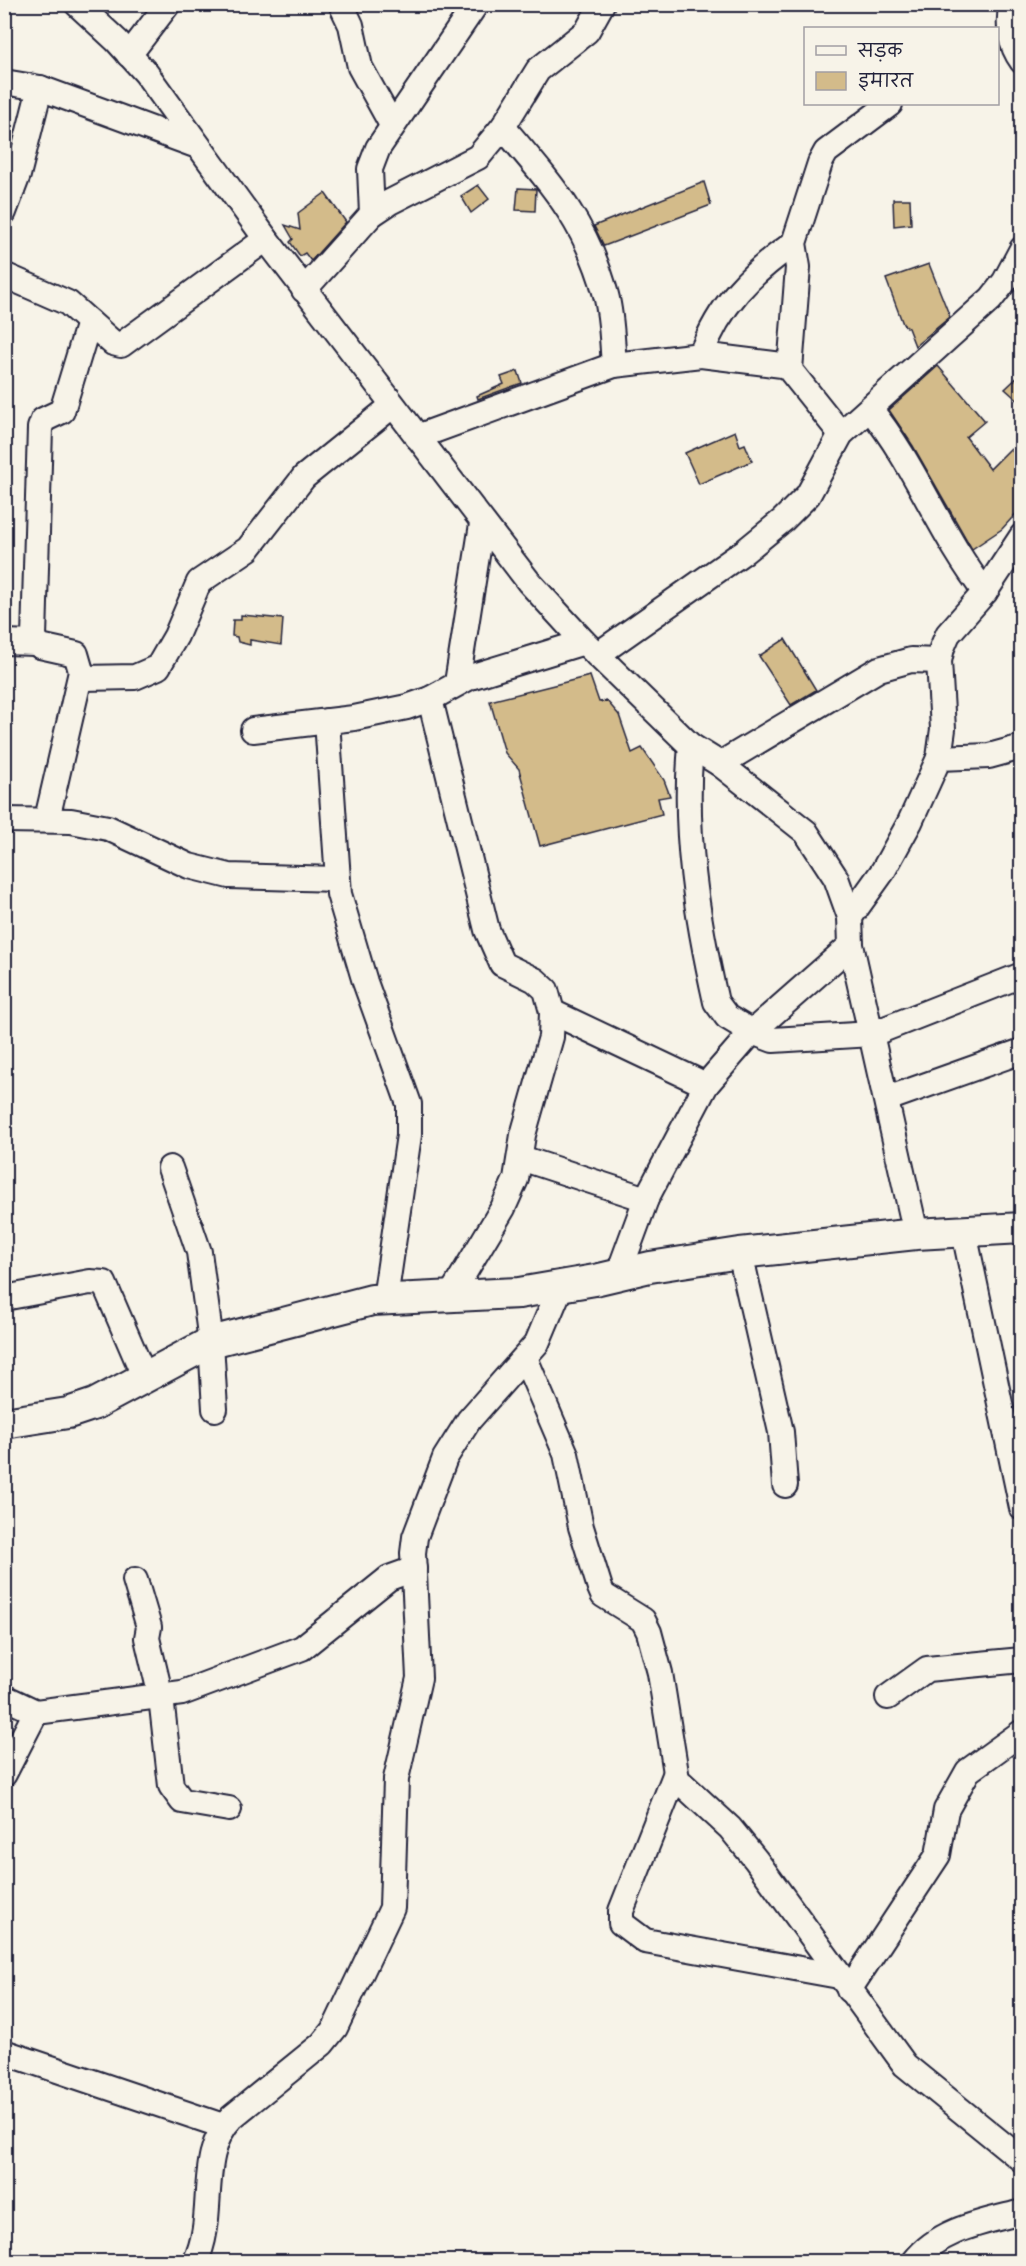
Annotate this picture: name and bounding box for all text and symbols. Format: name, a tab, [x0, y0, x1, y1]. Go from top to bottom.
legend	[804, 27, 999, 105]
text: सड़क	[857, 39, 903, 64]
text: इमारत	[858, 69, 914, 94]

